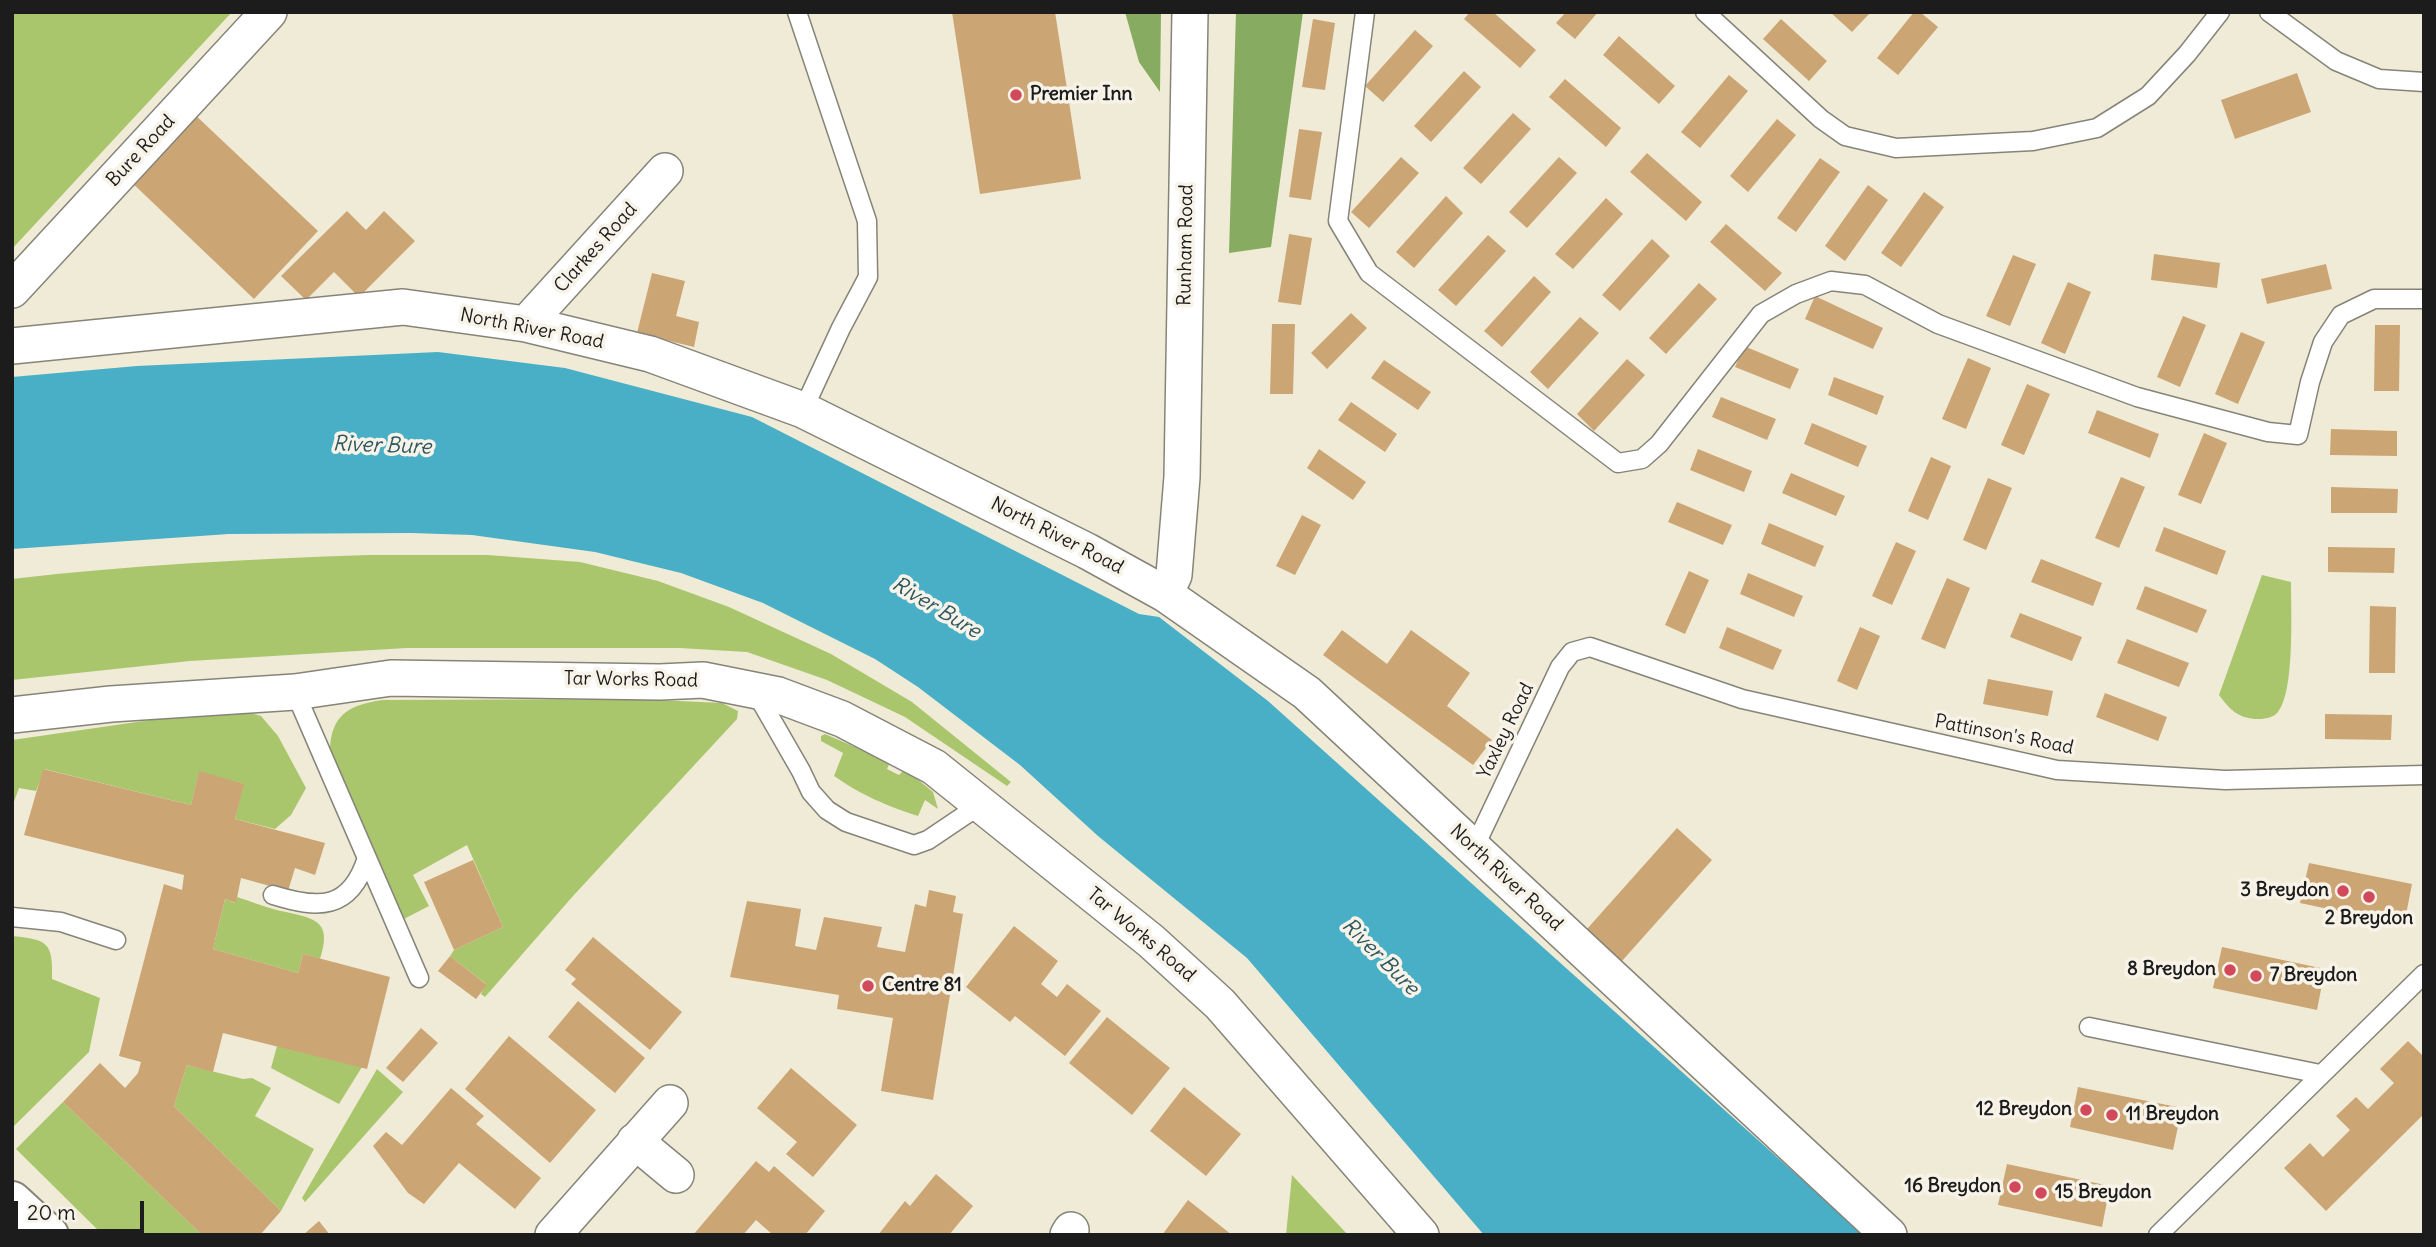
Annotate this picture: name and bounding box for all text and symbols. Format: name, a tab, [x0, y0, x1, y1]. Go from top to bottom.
place label: Premier Inn	[1030, 84, 1132, 106]
marker: Premier Inn	[1008, 87, 1024, 103]
street label: Bure Road	[102, 110, 180, 192]
street label: Runham Road	[1174, 184, 1198, 306]
street label: Clarkes Road	[550, 198, 642, 298]
street label: North River Road	[458, 304, 606, 354]
water label: River Bure	[332, 432, 432, 460]
street label: North River Road	[987, 493, 1127, 579]
water label: River Bure	[887, 572, 985, 644]
street label: Tar Works Road	[564, 667, 698, 693]
street label: Yaxley Road	[1473, 679, 1539, 783]
street label: Pattinson's Road	[1932, 710, 2076, 760]
street label: North River Road	[1445, 820, 1567, 936]
place label: 3 Breydon	[2240, 880, 2329, 902]
street label: Tar Works Road	[1082, 883, 1200, 987]
marker: 3 Breydon	[2335, 883, 2351, 899]
marker: 2 Breydon	[2361, 889, 2377, 905]
place label: 2 Breydon	[2325, 908, 2413, 930]
water label: River Bure	[1336, 913, 1424, 1001]
place label: 8 Breydon	[2127, 959, 2216, 981]
marker: 8 Breydon	[2222, 962, 2238, 978]
place label: 7 Breydon	[2270, 965, 2357, 987]
marker: 7 Breydon	[2248, 968, 2264, 984]
place label: Centre 81	[882, 975, 962, 997]
marker: Centre 81	[860, 978, 876, 994]
place label: 12 Breydon	[1976, 1099, 2072, 1121]
marker: 12 Breydon	[2078, 1102, 2094, 1118]
place label: 11 Breydon	[2126, 1104, 2219, 1126]
marker: 11 Breydon	[2104, 1107, 2120, 1123]
place label: 16 Breydon	[1904, 1176, 2001, 1198]
marker: 16 Breydon	[2007, 1179, 2023, 1195]
place label: 15 Breydon	[2055, 1182, 2152, 1204]
marker: 15 Breydon	[2033, 1185, 2049, 1201]
scale bar	[18, 1188, 147, 1232]
text: 20 m	[27, 1199, 76, 1226]

